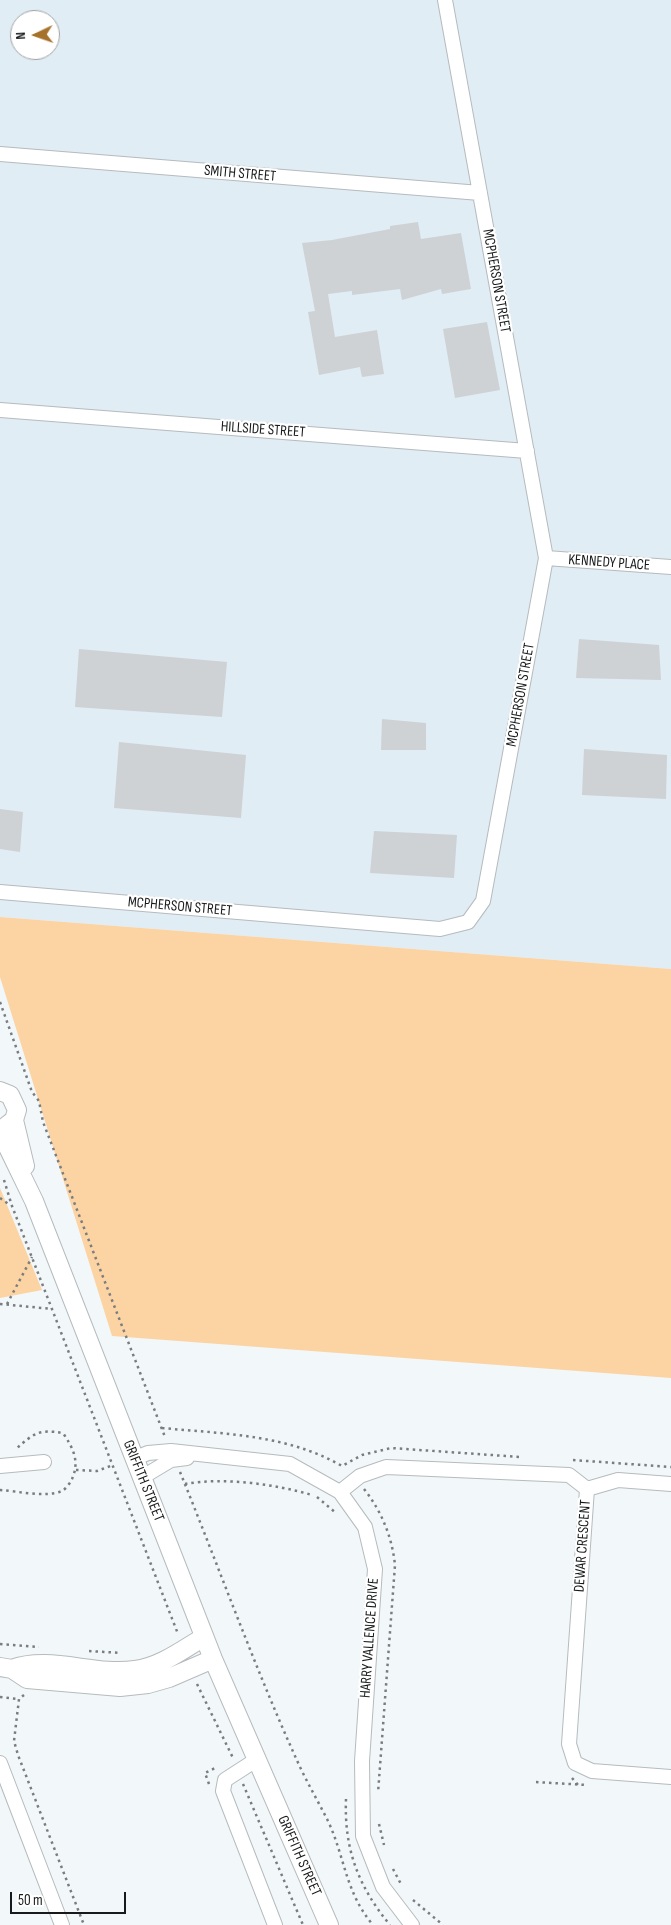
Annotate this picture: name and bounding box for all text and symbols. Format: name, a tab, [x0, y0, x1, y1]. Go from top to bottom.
north arrow	[10, 10, 60, 60]
text: N	[12, 32, 29, 40]
street label: SMITH STREET	[203, 162, 277, 186]
street label: MCPHERSON STREET	[478, 228, 514, 334]
street label: HILLSIDE STREET	[220, 418, 306, 442]
street label: KENNEDY PLACE	[568, 551, 650, 575]
street label: MCPHERSON STREET	[503, 642, 539, 748]
street label: MCPHERSON STREET	[127, 893, 233, 921]
street label: GRIFFITH STREET	[119, 1438, 167, 1524]
street label: DEWAR CRESCENT	[571, 1499, 595, 1593]
street label: HARRY VALLENCE DRIVE	[357, 1577, 383, 1699]
street label: GRIFFITH STREET	[273, 1813, 325, 1899]
scale bar	[12, 1882, 129, 1914]
text: 50 m	[18, 1891, 43, 1910]

